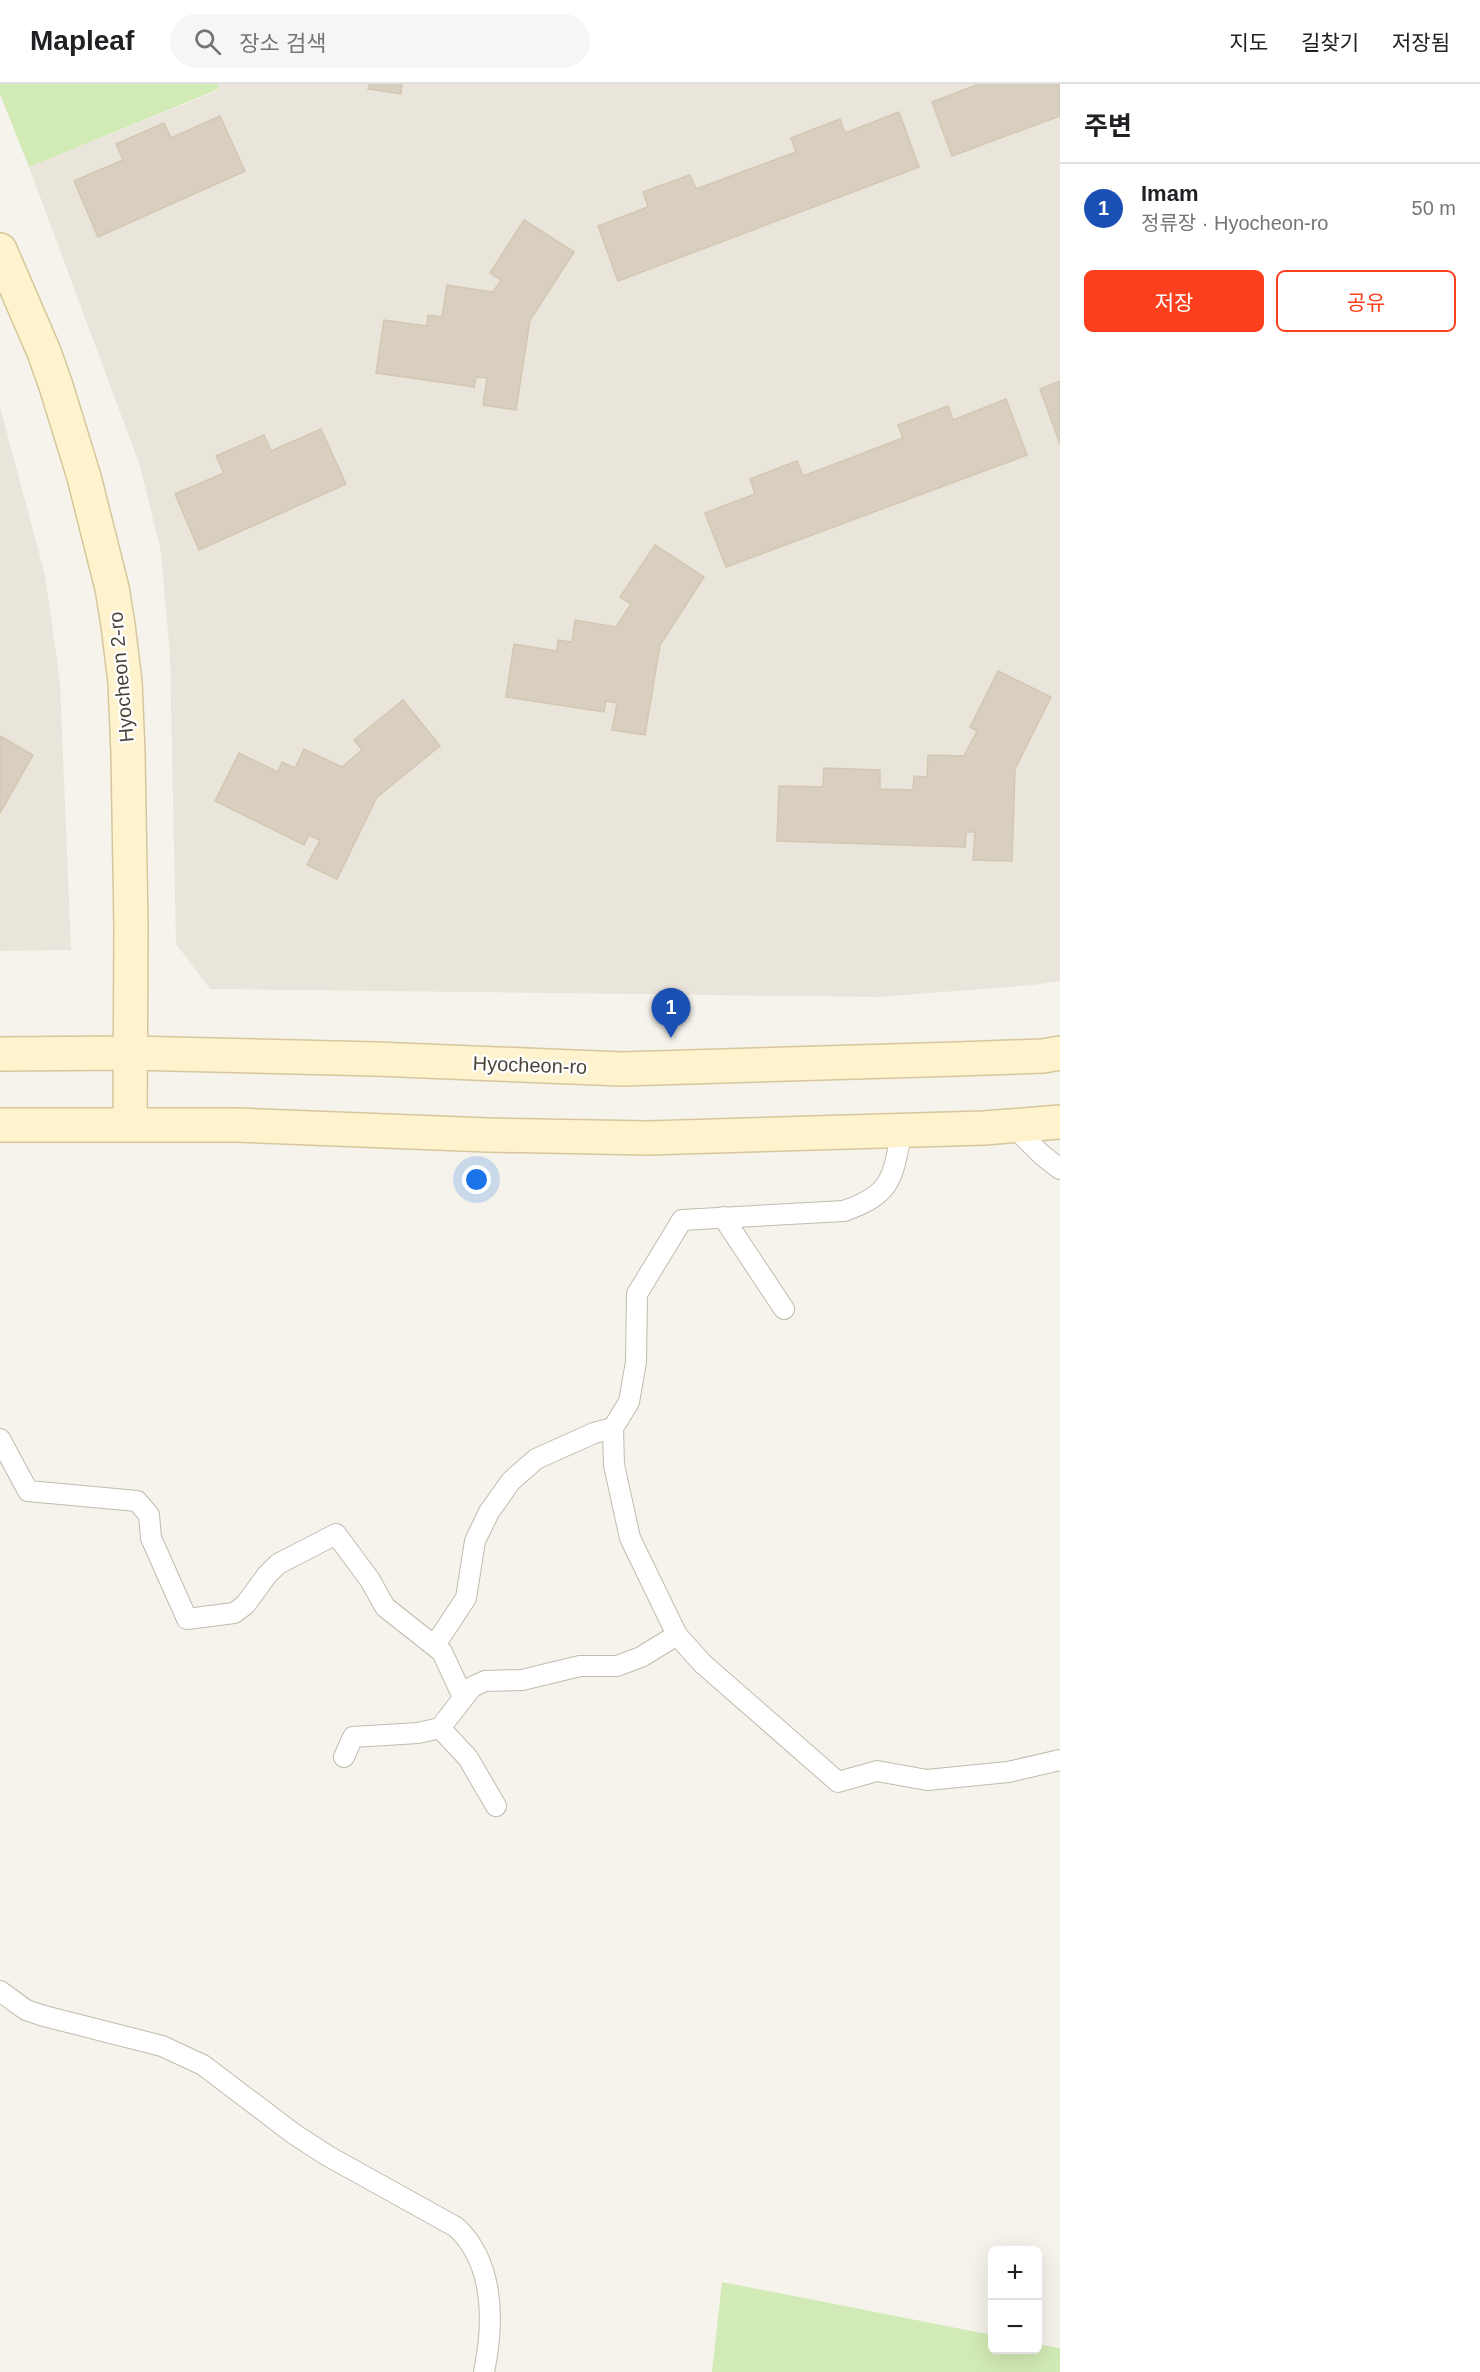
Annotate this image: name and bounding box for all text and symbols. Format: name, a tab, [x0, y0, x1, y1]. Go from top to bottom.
search box	[170, 14, 590, 68]
text: Mapleaf	[30, 25, 134, 56]
icon: search	[191, 25, 224, 58]
text: 장소 검색	[239, 31, 326, 56]
text: 지도	[1229, 31, 1268, 54]
text: 길찾기	[1301, 31, 1359, 54]
text: 저장됨	[1392, 31, 1450, 54]
text: 주변	[1084, 111, 1132, 141]
text: Imam	[1141, 181, 1198, 206]
text: 1	[1098, 197, 1109, 219]
text: 50 m	[1412, 197, 1456, 219]
text: 정류장 · Hyocheon-ro	[1141, 212, 1328, 234]
button: 저장	[1084, 270, 1264, 332]
button: 공유	[1276, 270, 1456, 332]
street label: Hyocheon 2-ro	[104, 611, 138, 743]
pin: 1	[652, 988, 690, 1038]
street label: Hyocheon-ro	[472, 1052, 588, 1078]
your location	[462, 1165, 491, 1194]
map controls	[988, 2246, 1042, 2354]
button: +	[988, 2246, 1042, 2300]
button: −	[988, 2300, 1042, 2354]

